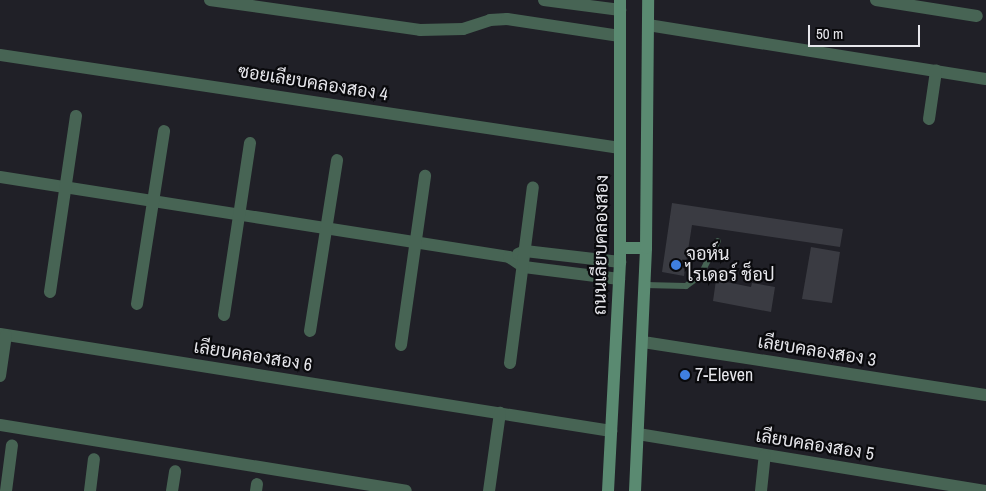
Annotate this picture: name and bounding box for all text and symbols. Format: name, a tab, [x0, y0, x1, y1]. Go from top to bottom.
scale bar	[811, 15, 924, 47]
text: 50 m	[816, 23, 843, 44]
street label: ซอยเลียบคลองสอง 4	[237, 60, 389, 106]
street label: ถนนเลียบคลองสอง	[589, 175, 613, 315]
place label: จอห์น ไรเดอร์ ช็อป	[686, 244, 775, 286]
marker: จอห์น ไรเดอร์ ช็อป	[670, 259, 682, 271]
street label: เลียบคลองสอง 3	[756, 331, 878, 371]
street label: เลียบคลองสอง 6	[192, 336, 314, 376]
place label: 7-Eleven	[695, 364, 753, 386]
marker: 7-Eleven	[679, 369, 691, 381]
street label: เลียบคลองสอง 5	[754, 425, 876, 465]

